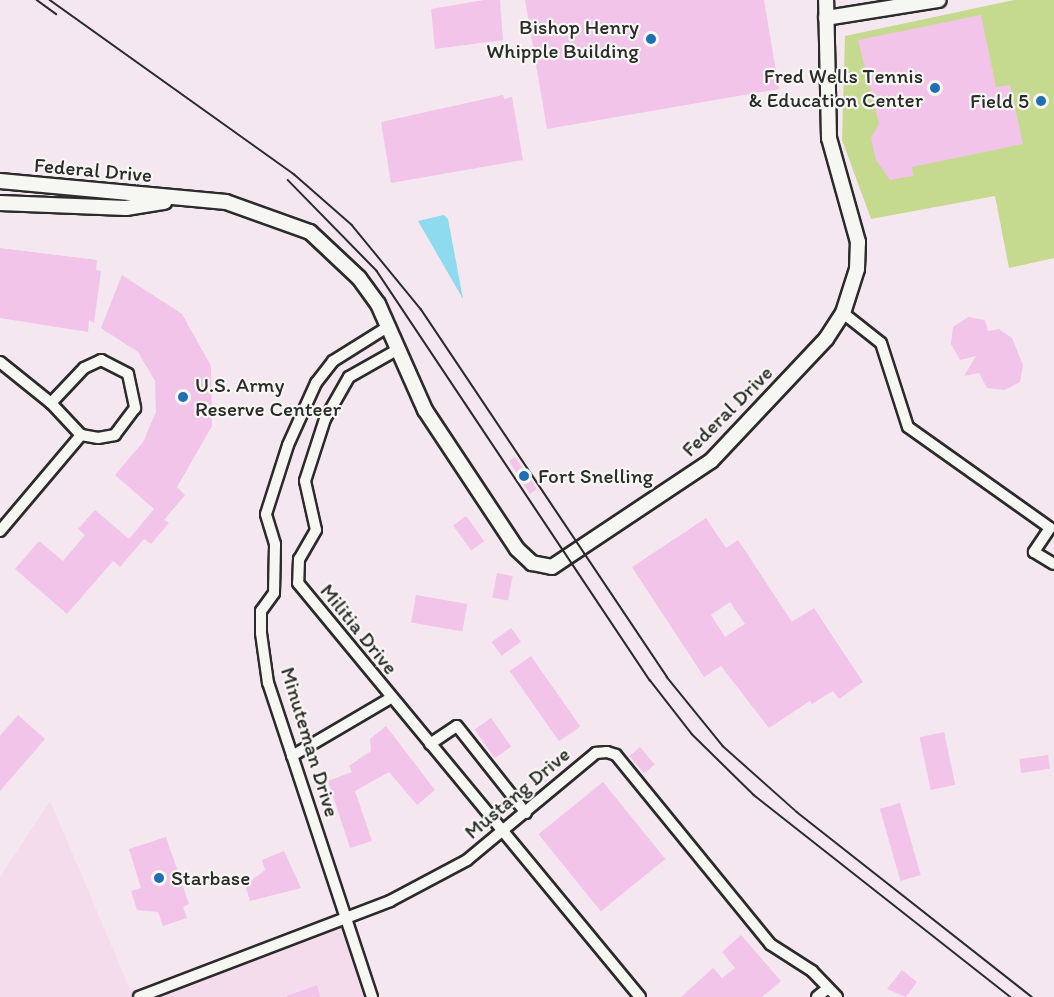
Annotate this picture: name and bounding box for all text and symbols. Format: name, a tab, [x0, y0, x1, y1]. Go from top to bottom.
place label: Bishop Henry Whipple Building	[487, 14, 639, 64]
marker: Bishop Henry Whipple Building	[644, 32, 658, 46]
place label: Fred Wells Tennis & Education Center	[748, 63, 923, 113]
marker: Fred Wells Tennis & Education Center	[928, 81, 942, 95]
place label: Field 5	[970, 88, 1029, 114]
marker: Field 5	[1034, 94, 1048, 108]
street label: Federal Drive	[33, 152, 153, 188]
street label: Federal Drive	[676, 360, 778, 462]
place label: U.S. Army Reserve Centeer	[195, 372, 341, 422]
marker: U.S. Army Reserve Centeer	[176, 390, 190, 404]
place label: Fort Snelling	[538, 463, 653, 489]
marker: Fort Snelling	[515, 467, 533, 485]
street label: Militia Drive	[315, 579, 403, 679]
street label: Minuteman Drive	[275, 664, 345, 820]
street label: Mustang Drive	[459, 741, 575, 845]
place label: Starbase	[171, 865, 250, 891]
marker: Starbase	[152, 871, 166, 885]

